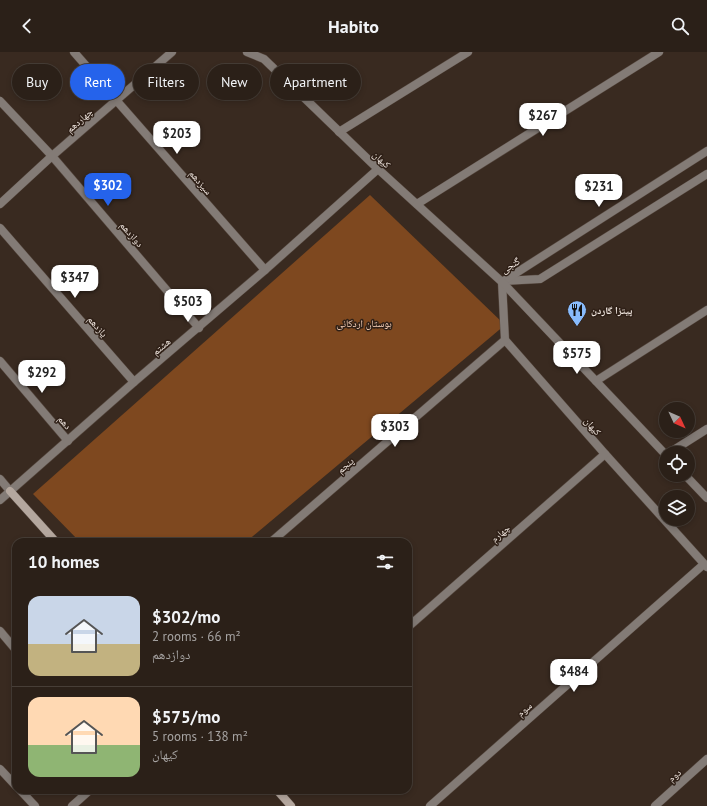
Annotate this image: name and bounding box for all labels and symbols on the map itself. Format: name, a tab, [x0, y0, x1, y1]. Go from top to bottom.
pin: $267	[519, 103, 567, 137]
street label: چهاردهم	[63, 105, 96, 136]
pin: $203	[153, 121, 201, 155]
street label: کیهان	[370, 148, 393, 171]
street label: سیزدهم	[186, 167, 215, 198]
pin: $302	[84, 173, 132, 207]
pin: $231	[575, 174, 623, 208]
street label: دوازدهم	[116, 219, 146, 250]
street label: گنجی	[498, 254, 523, 276]
pin: $347	[51, 265, 99, 299]
pin: $503	[164, 289, 212, 323]
restaurant icon: پیتزا گاردن	[566, 299, 588, 327]
place label: پیتزا گاردن	[591, 304, 633, 317]
street label: یازدهم	[84, 313, 111, 340]
park label: بوستان اردکانی	[336, 317, 392, 330]
street label: هشتم	[149, 335, 174, 359]
pin: $575	[553, 341, 601, 375]
pin: $292	[18, 360, 66, 394]
north arrow	[659, 402, 695, 438]
street label: دهم	[54, 413, 74, 433]
pin: $303	[371, 414, 419, 448]
street label: کیهان	[581, 415, 604, 438]
street label: پنجم	[334, 454, 357, 477]
street label: چهارم	[488, 521, 514, 546]
pin: $484	[550, 659, 598, 693]
street label: سوم	[514, 699, 536, 720]
street label: دوم	[665, 766, 684, 786]

